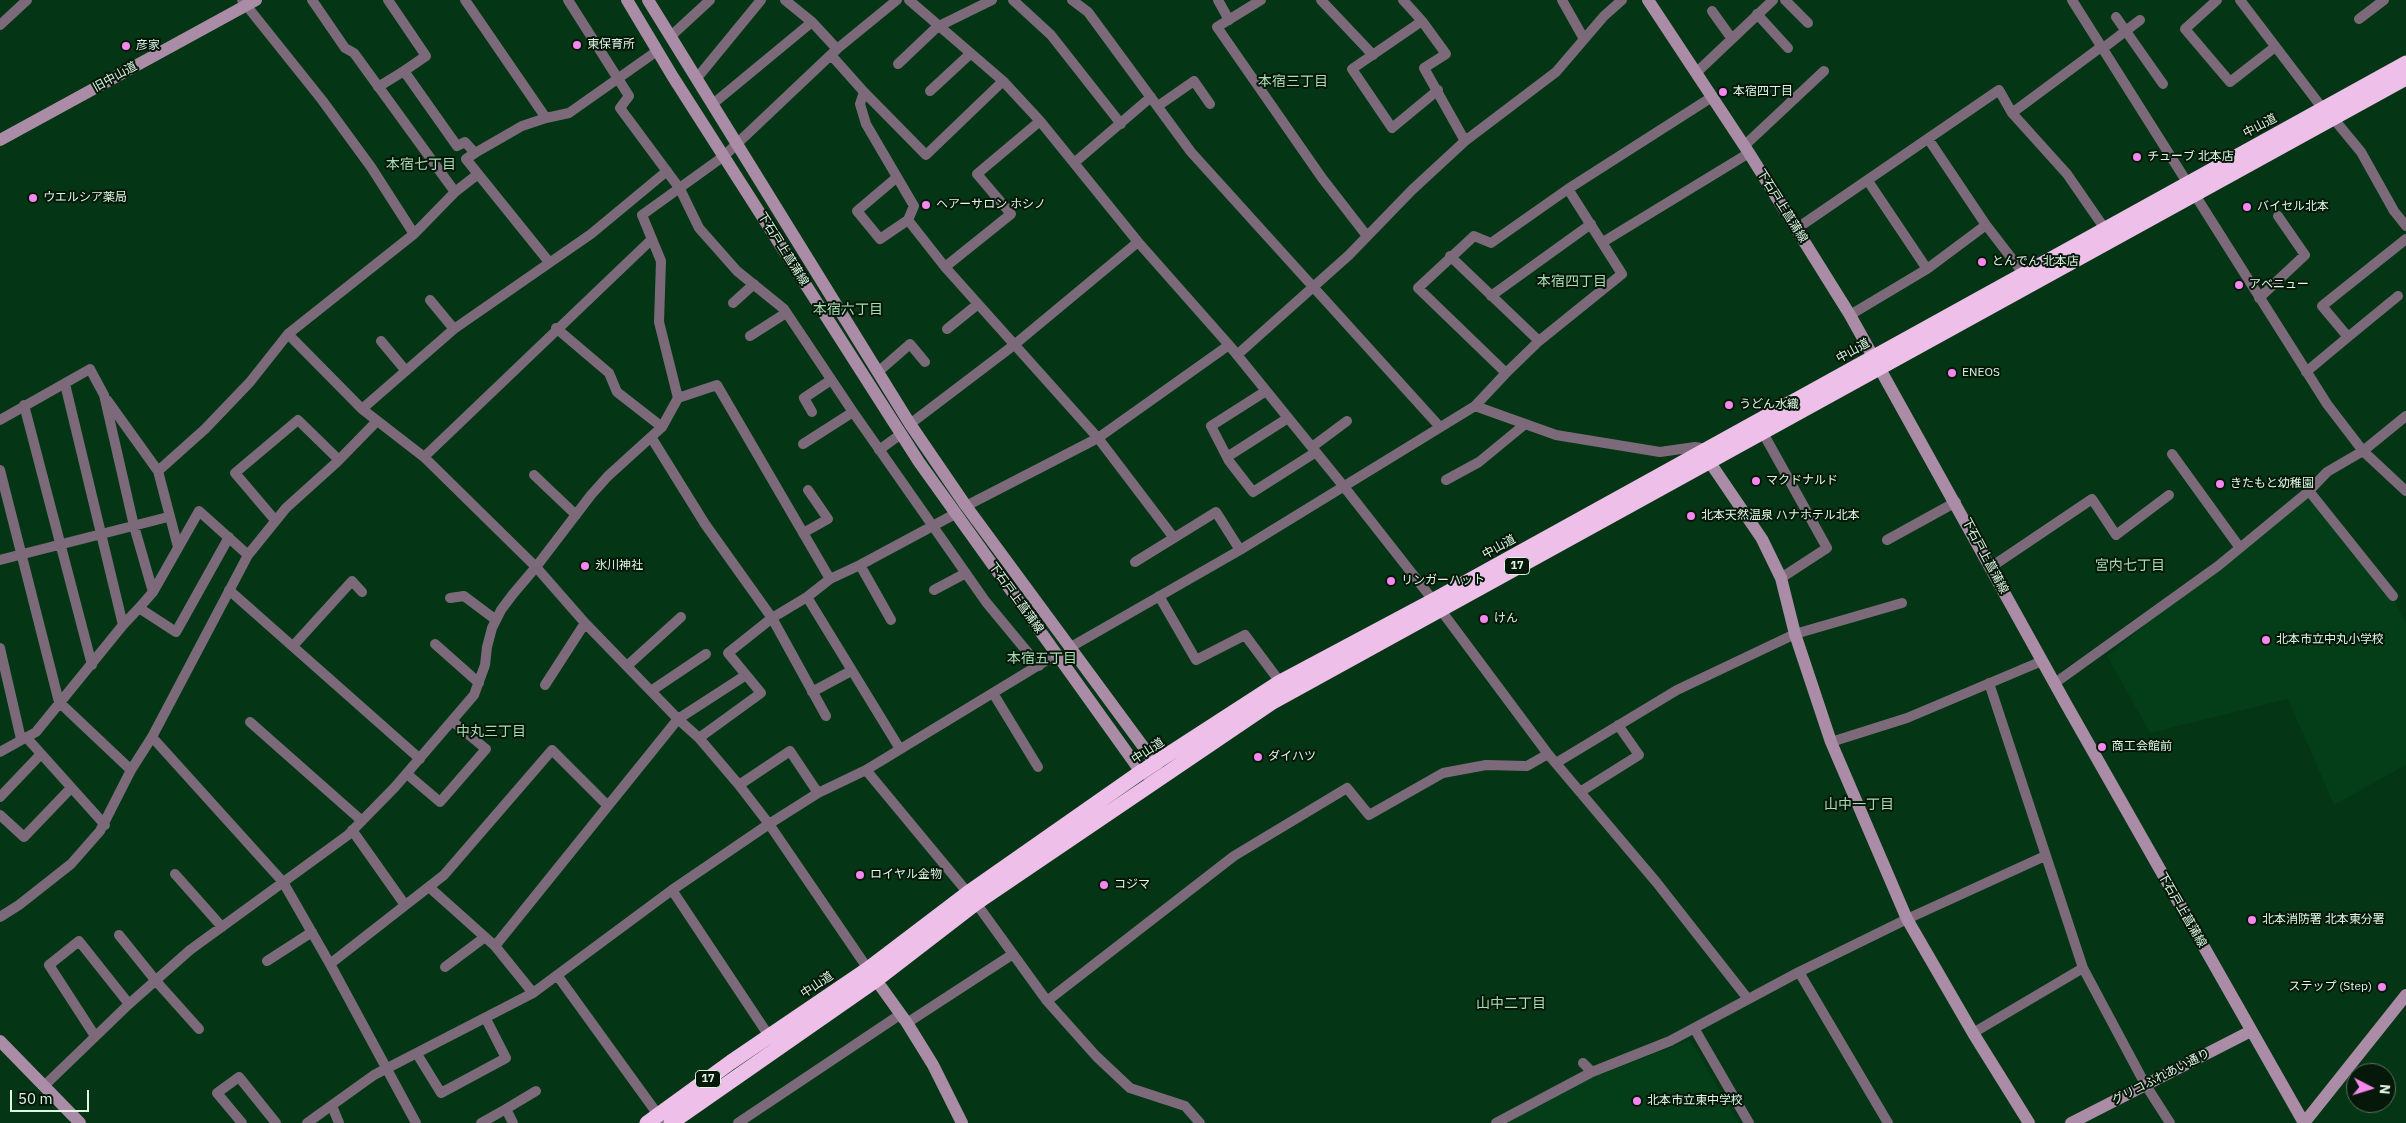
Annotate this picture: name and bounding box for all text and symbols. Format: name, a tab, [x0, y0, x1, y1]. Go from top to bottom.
place label: 東保育所	[587, 38, 635, 52]
place label: 彦家	[136, 39, 160, 53]
marker: 東保育所	[571, 39, 583, 51]
marker: 彦家	[120, 40, 132, 52]
street label: 旧中山道	[91, 59, 139, 95]
district label: 本宿三丁目	[1258, 74, 1328, 90]
place label: 本宿四丁目	[1733, 85, 1793, 99]
marker: 本宿四丁目	[1717, 86, 1729, 98]
street label: 中山道	[2241, 111, 2279, 141]
place label: チューブ 北本店	[2147, 150, 2234, 164]
marker: チューブ 北本店	[2131, 151, 2143, 163]
district label: 本宿七丁目	[386, 157, 456, 173]
street label: 下石戸上菖蒲線	[1754, 167, 1810, 245]
place label: ウエルシア薬局	[43, 191, 127, 205]
marker: ウエルシア薬局	[27, 192, 39, 204]
place label: ヘアーサロン ホシノ	[936, 198, 1046, 212]
marker: ヘアーサロン ホシノ	[920, 199, 932, 211]
place label: バイセル北本	[2257, 200, 2329, 214]
marker: バイセル北本	[2241, 201, 2253, 213]
street label: 下石戸上菖蒲線	[755, 210, 811, 288]
place label: とんでん 北本店	[1992, 255, 2079, 269]
marker: とんでん 北本店	[1976, 256, 1988, 268]
district label: 本宿四丁目	[1537, 274, 1607, 290]
place label: アベニュー	[2249, 278, 2309, 292]
marker: アベニュー	[2233, 279, 2245, 291]
district label: 本宿六丁目	[813, 302, 883, 318]
street label: 中山道	[1834, 336, 1872, 366]
place label: ENEOS	[1962, 366, 2000, 380]
marker: ENEOS	[1946, 367, 1958, 379]
place label: うどん水織	[1739, 398, 1799, 412]
marker: うどん水織	[1723, 399, 1735, 411]
place label: マクドナルド	[1766, 474, 1838, 488]
marker: マクドナルド	[1750, 475, 1762, 487]
place label: きたもと幼稚園	[2230, 477, 2314, 491]
marker: きたもと幼稚園	[2214, 478, 2226, 490]
place label: 北本天然温泉 ハナホテル北本	[1701, 509, 1860, 523]
marker: 北本天然温泉 ハナホテル北本	[1685, 510, 1697, 522]
street label: 下石戸上菖蒲線	[1959, 516, 2011, 596]
street label: 中山道	[1480, 532, 1518, 562]
road number: 17	[1504, 558, 1530, 574]
district label: 宮内七丁目	[2095, 558, 2165, 574]
place label: 氷川神社	[595, 559, 643, 573]
marker: 氷川神社	[579, 560, 591, 572]
street label: 下石戸上菖蒲線	[985, 560, 1047, 636]
place label: リンガーハット	[1401, 574, 1485, 588]
marker: リンガーハット	[1385, 575, 1397, 587]
place label: けん	[1494, 612, 1518, 626]
marker: けん	[1478, 613, 1490, 625]
place label: 北本市立中丸小学校	[2276, 633, 2384, 647]
marker: 北本市立中丸小学校	[2260, 634, 2272, 646]
district label: 本宿五丁目	[1007, 651, 1077, 667]
district label: 中丸三丁目	[456, 724, 526, 740]
street label: 中山道	[1129, 735, 1167, 767]
place label: 商工会館前	[2112, 740, 2172, 754]
marker: 商工会館前	[2096, 741, 2108, 753]
place label: ダイハツ	[1268, 750, 1316, 764]
marker: ダイハツ	[1252, 751, 1264, 763]
district label: 山中一丁目	[1824, 797, 1894, 813]
place label: ロイヤル金物	[870, 868, 942, 882]
marker: ロイヤル金物	[854, 869, 866, 881]
street label: 下石戸上菖蒲線	[2155, 870, 2209, 950]
place label: コジマ	[1114, 878, 1150, 892]
marker: コジマ	[1098, 879, 1110, 891]
place label: 北本消防署 北本東分署	[2262, 913, 2385, 927]
marker: 北本消防署 北本東分署	[2246, 914, 2258, 926]
street label: 中山道	[798, 969, 836, 1001]
place label: ステップ (Step)	[2288, 980, 2372, 994]
marker: ステップ (Step)	[2376, 981, 2388, 993]
district label: 山中二丁目	[1476, 996, 1546, 1012]
street label: グリコふれあい通り	[2110, 1046, 2212, 1108]
north arrow	[2346, 1063, 2396, 1113]
road number: 17	[696, 1070, 720, 1088]
scale bar	[12, 1080, 91, 1112]
text: N	[2376, 1083, 2394, 1095]
text: 50 m	[18, 1089, 53, 1108]
place label: 北本市立東中学校	[1647, 1094, 1743, 1108]
marker: 北本市立東中学校	[1631, 1095, 1643, 1107]

